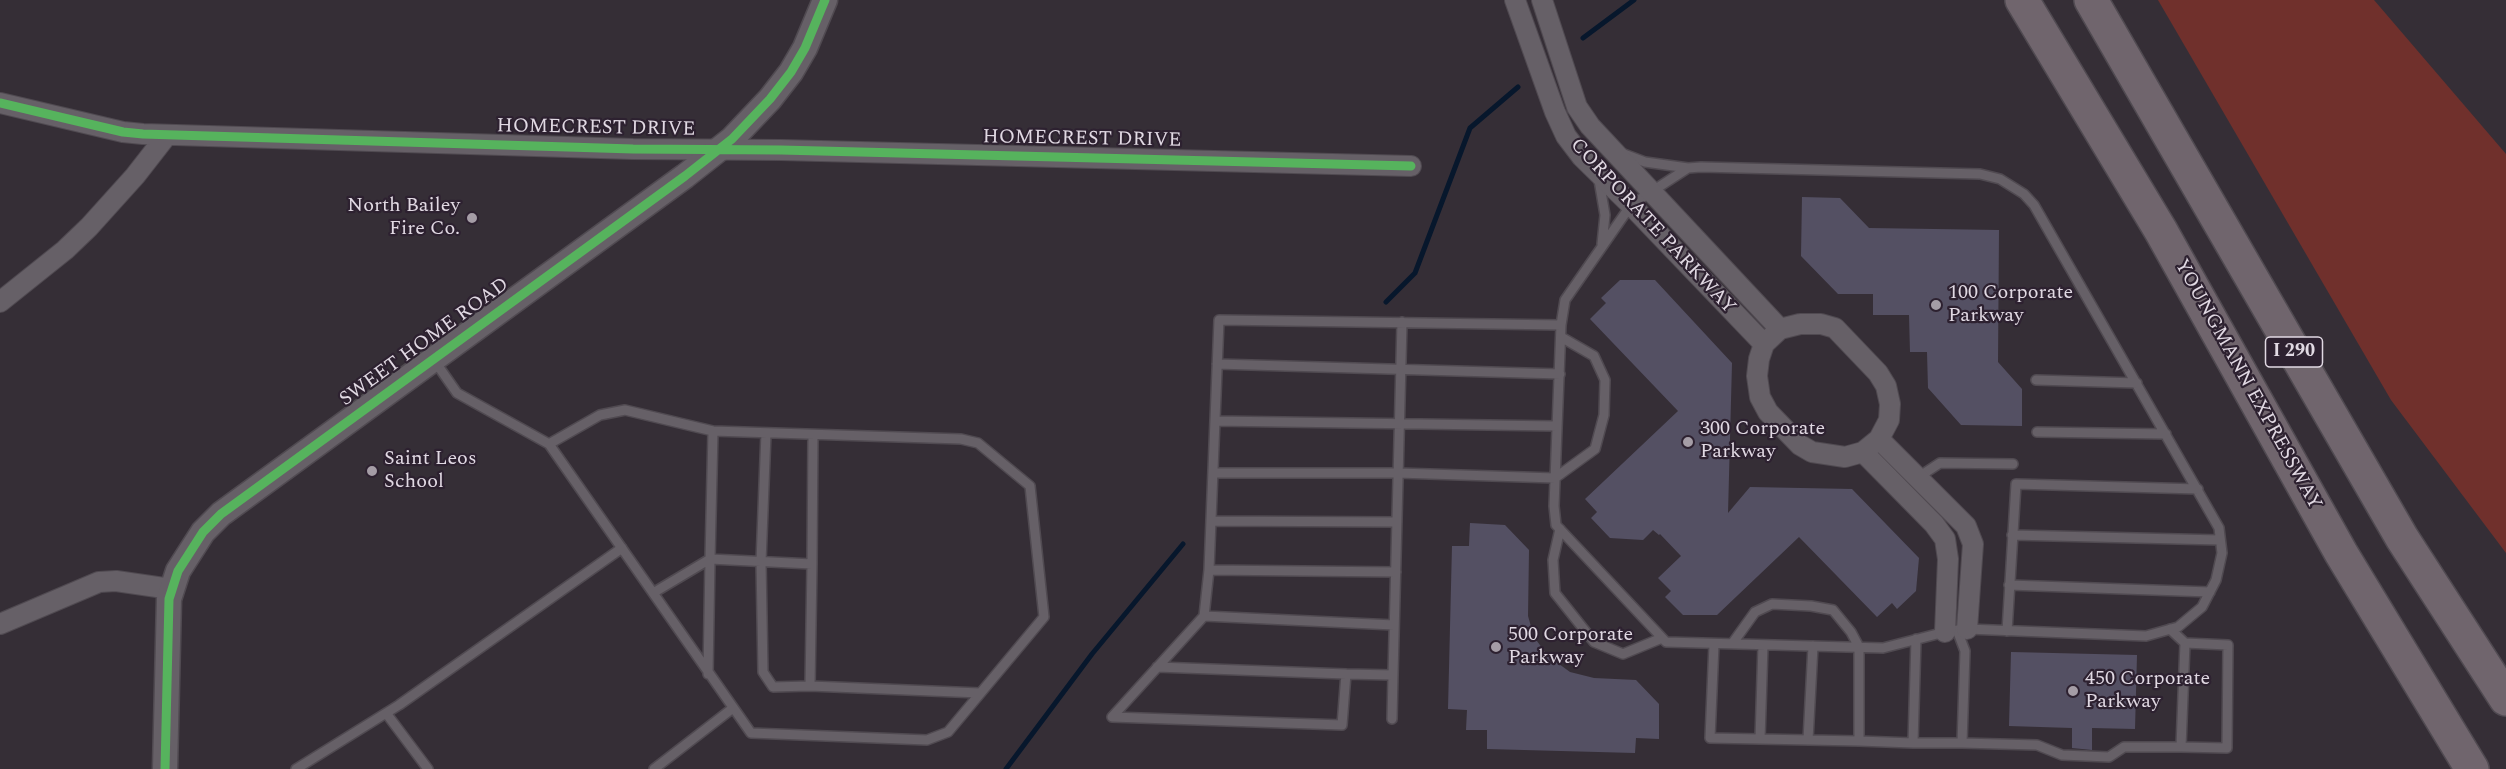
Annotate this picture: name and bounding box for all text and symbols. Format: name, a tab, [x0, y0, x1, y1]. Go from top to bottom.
street label: HOMECREST DRIVE	[496, 115, 696, 143]
street label: HOMECREST DRIVE	[982, 126, 1182, 154]
street label: CORPORATE PARKWAY	[1564, 134, 1740, 320]
place label: North Bailey Fire Co.	[347, 195, 460, 242]
marker: North Bailey Fire Co.	[465, 211, 479, 225]
street label: YOUNGMANN EXPRESSWAY	[2168, 256, 2326, 514]
street label: SWEET HOME ROAD	[336, 273, 514, 413]
place label: 100 Corporate Parkway	[1948, 282, 2073, 329]
marker: 100 Corporate Parkway	[1929, 298, 1943, 312]
road number: I 290	[2266, 337, 2322, 367]
place label: 300 Corporate Parkway	[1700, 418, 1825, 465]
marker: 300 Corporate Parkway	[1681, 435, 1695, 449]
place label: Saint Leos School	[384, 448, 477, 495]
marker: Saint Leos School	[365, 464, 379, 478]
place label: 500 Corporate Parkway	[1508, 624, 1633, 671]
marker: 500 Corporate Parkway	[1489, 640, 1503, 654]
place label: 450 Corporate Parkway	[2085, 668, 2210, 715]
marker: 450 Corporate Parkway	[2066, 684, 2080, 698]

